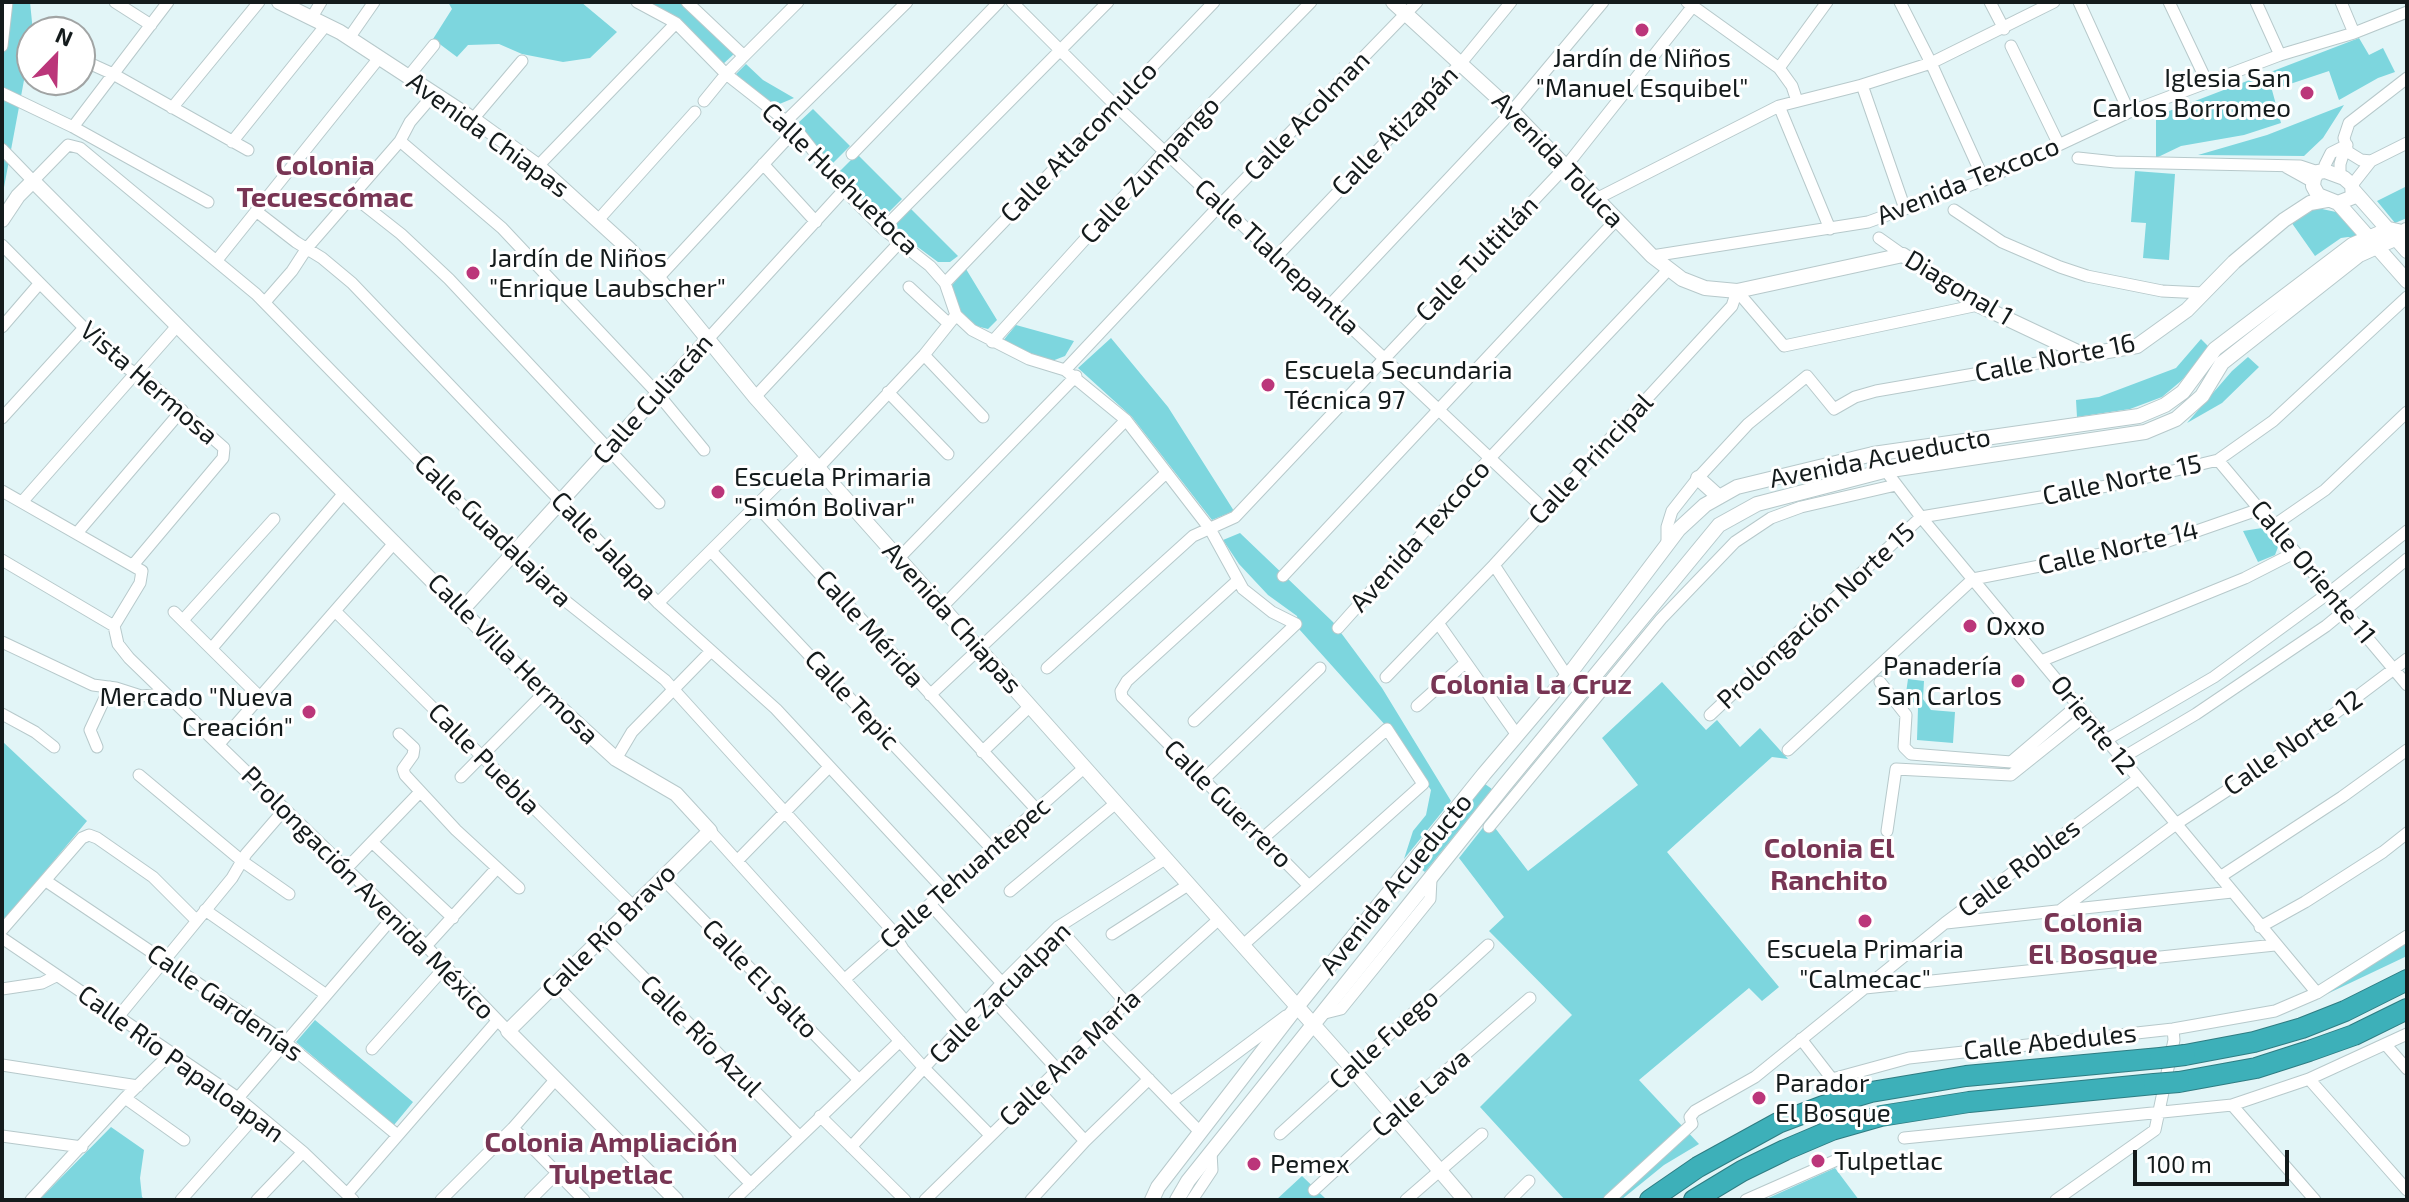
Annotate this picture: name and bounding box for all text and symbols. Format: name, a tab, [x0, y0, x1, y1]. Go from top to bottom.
north arrow	[16, 16, 96, 96]
text: N	[52, 21, 77, 51]
marker: Jardín de Niños "Manuel Esquibel"	[1633, 21, 1651, 39]
place label: Jardín de Niños "Manuel Esquibel"	[1536, 42, 1748, 104]
street label: Calle Acolman	[1238, 45, 1376, 187]
street label: Calle Atlacomulco	[994, 55, 1164, 229]
street label: Calle Atizapán	[1325, 60, 1465, 202]
place label: Iglesia San Carlos Borromeo	[2092, 62, 2291, 124]
street label: Avenida Chiapas	[401, 66, 575, 204]
marker: Iglesia San Carlos Borromeo	[2298, 84, 2316, 102]
street label: Avenida Toluca	[1486, 86, 1630, 234]
street label: Calle Zumpango	[1074, 90, 1226, 250]
street label: Calle Huehuetoca	[755, 96, 925, 262]
street label: Avenida Texcoco	[1872, 130, 2064, 232]
district label: Colonia Tecuescómac	[237, 149, 413, 215]
street label: Calle Tlalnepantla	[1188, 172, 1366, 342]
street label: Calle Tultitlán	[1409, 190, 1545, 328]
place label: Jardín de Niños "Enrique Laubscher"	[489, 242, 726, 304]
street label: Diagonal 1	[1899, 244, 2019, 332]
marker: Jardín de Niños "Enrique Laubscher"	[464, 264, 482, 282]
street label: Vista Hermosa	[74, 315, 224, 451]
street label: Calle Culiacán	[586, 327, 720, 471]
street label: Calle Norte 16	[1972, 327, 2138, 389]
place label: Escuela Secundaria Técnica 97	[1284, 354, 1513, 416]
marker: Escuela Secundaria Técnica 97	[1259, 376, 1277, 394]
street label: Calle Principal	[1522, 387, 1660, 531]
street label: Avenida Acueducto	[1767, 421, 1993, 495]
street label: Calle Guadalajara	[408, 448, 578, 614]
street label: Calle Norte 15	[2040, 448, 2204, 512]
street label: Avenida Texcoco	[1344, 454, 1496, 618]
place label: Escuela Primaria "Simón Bolivar"	[734, 461, 931, 522]
marker: Escuela Primaria "Simón Bolivar"	[709, 483, 727, 501]
street label: Calle Jalapa	[545, 485, 663, 607]
street label: Calle Oriente 11	[2244, 494, 2382, 650]
street label: Calle Norte 14	[2035, 514, 2201, 582]
street label: Prolongación Norte 15	[1711, 516, 1921, 716]
street label: Avenida Chiapas	[876, 536, 1028, 700]
street label: Calle Mérida	[809, 564, 931, 694]
street label: Calle Villa Hermosa	[421, 567, 605, 751]
place label: Oxxo	[1986, 610, 2045, 642]
marker: Oxxo	[1961, 617, 1979, 635]
street label: Calle Tepic	[798, 644, 906, 756]
place label: Panadería San Carlos	[1877, 650, 2002, 712]
district label: Colonia La Cruz	[1430, 668, 1632, 702]
street label: Oriente 12	[2044, 669, 2142, 781]
marker: Panadería San Carlos	[2009, 672, 2027, 690]
place label: Mercado "Nueva Creación"	[100, 681, 293, 742]
street label: Calle Norte 12	[2218, 684, 2368, 802]
street label: Calle Puebla	[422, 697, 546, 821]
marker: Mercado "Nueva Creación"	[300, 703, 318, 721]
street label: Calle Guerrero	[1157, 733, 1299, 875]
street label: Prolongación Avenida México	[235, 760, 501, 1026]
street label: Avenida Acueducto	[1313, 787, 1479, 981]
street label: Calle Tehuantepec	[873, 791, 1057, 955]
street label: Calle Robles	[1952, 812, 2086, 924]
district label: Colonia El Ranchito	[1764, 832, 1894, 898]
street label: Calle Río Bravo	[536, 858, 682, 1004]
district label: Colonia El Bosque	[2028, 906, 2158, 972]
marker: Escuela Primaria "Calmecac"	[1856, 912, 1874, 930]
street label: Calle El Salto	[695, 913, 825, 1045]
street label: Calle Zacualpan	[923, 916, 1077, 1070]
place label: Escuela Primaria "Calmecac"	[1766, 933, 1964, 994]
street label: Calle Gardenías	[141, 938, 309, 1068]
street label: Calle Río Azul	[634, 969, 768, 1103]
street label: Calle Río Papaloapan	[72, 979, 290, 1149]
street label: Calle Fuego	[1323, 982, 1445, 1096]
street label: Calle Ana María	[993, 983, 1147, 1133]
street label: Calle Abedules	[1962, 1017, 2138, 1067]
street label: Calle Lava	[1366, 1042, 1476, 1144]
place label: Parador El Bosque	[1775, 1067, 1891, 1128]
marker: Parador El Bosque	[1750, 1089, 1768, 1107]
district label: Colonia Ampliación Tulpetlac	[484, 1126, 738, 1192]
scale bar	[2137, 1134, 2293, 1184]
place label: Tulpetlac	[1834, 1145, 1943, 1177]
place label: Pemex	[1270, 1148, 1350, 1180]
text: 100 m	[2147, 1149, 2212, 1178]
marker: Tulpetlac	[1809, 1152, 1827, 1170]
marker: Pemex	[1245, 1155, 1263, 1173]

